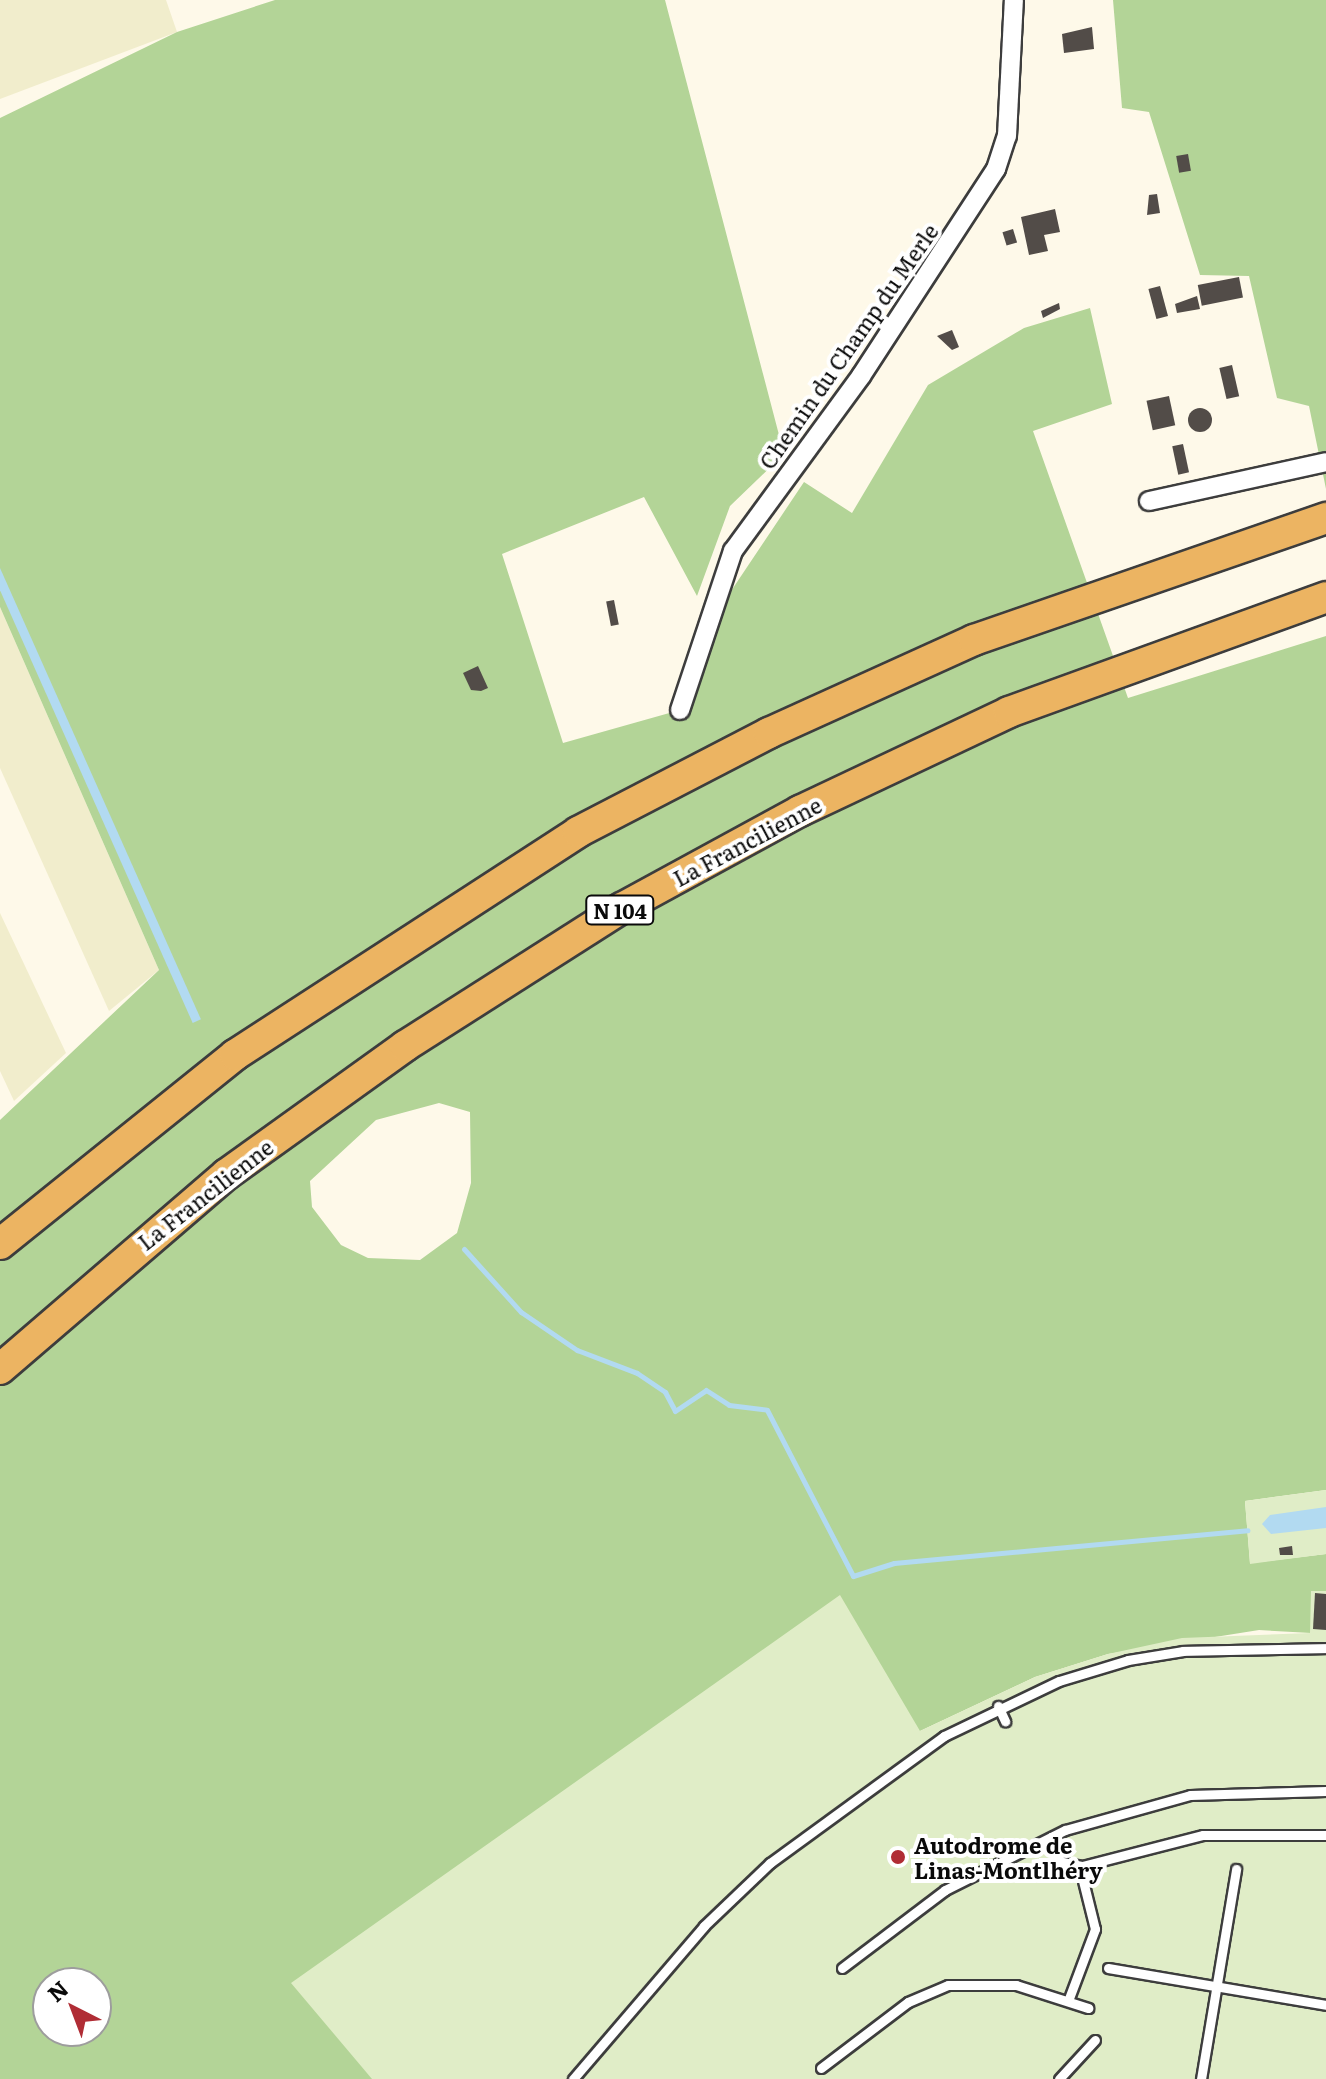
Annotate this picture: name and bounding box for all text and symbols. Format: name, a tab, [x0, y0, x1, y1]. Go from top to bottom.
street label: Chemin du Champ du Merle	[753, 218, 943, 474]
street label: La Francilienne	[668, 791, 826, 891]
road number: N 104	[584, 894, 656, 926]
street label: La Francilienne	[132, 1133, 278, 1255]
place label: Autodrome de Linas-Montlhéry	[914, 1831, 1103, 1882]
marker: Autodrome de Linas-Montlhéry	[889, 1848, 907, 1866]
north arrow	[32, 1967, 112, 2047]
text: N	[39, 1972, 75, 2009]

